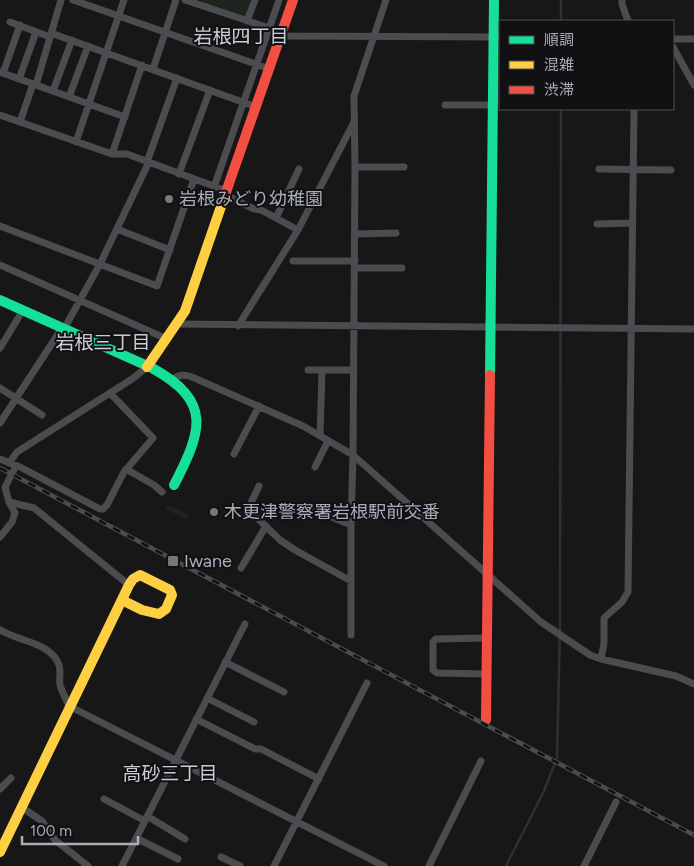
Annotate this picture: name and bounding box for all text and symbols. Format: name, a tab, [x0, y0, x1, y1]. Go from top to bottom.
legend	[499, 20, 674, 110]
district label: 岩根四丁目	[193, 25, 289, 48]
text: 順調	[544, 31, 574, 49]
text: 混雑	[544, 56, 574, 74]
text: 渋滞	[544, 81, 574, 99]
place label: 岩根みどり幼稚園	[179, 188, 323, 210]
marker: 岩根みどり幼稚園	[163, 193, 175, 205]
district label: 岩根三丁目	[55, 331, 151, 354]
place label: 木更津警察署岩根駅前交番	[224, 501, 440, 523]
marker: 木更津警察署岩根駅前交番	[208, 506, 220, 518]
place label: Iwane	[184, 550, 232, 572]
marker: Iwane	[166, 554, 180, 568]
district label: 高砂三丁目	[122, 762, 218, 785]
scale bar	[22, 814, 139, 846]
text: 100 m	[30, 822, 72, 840]

